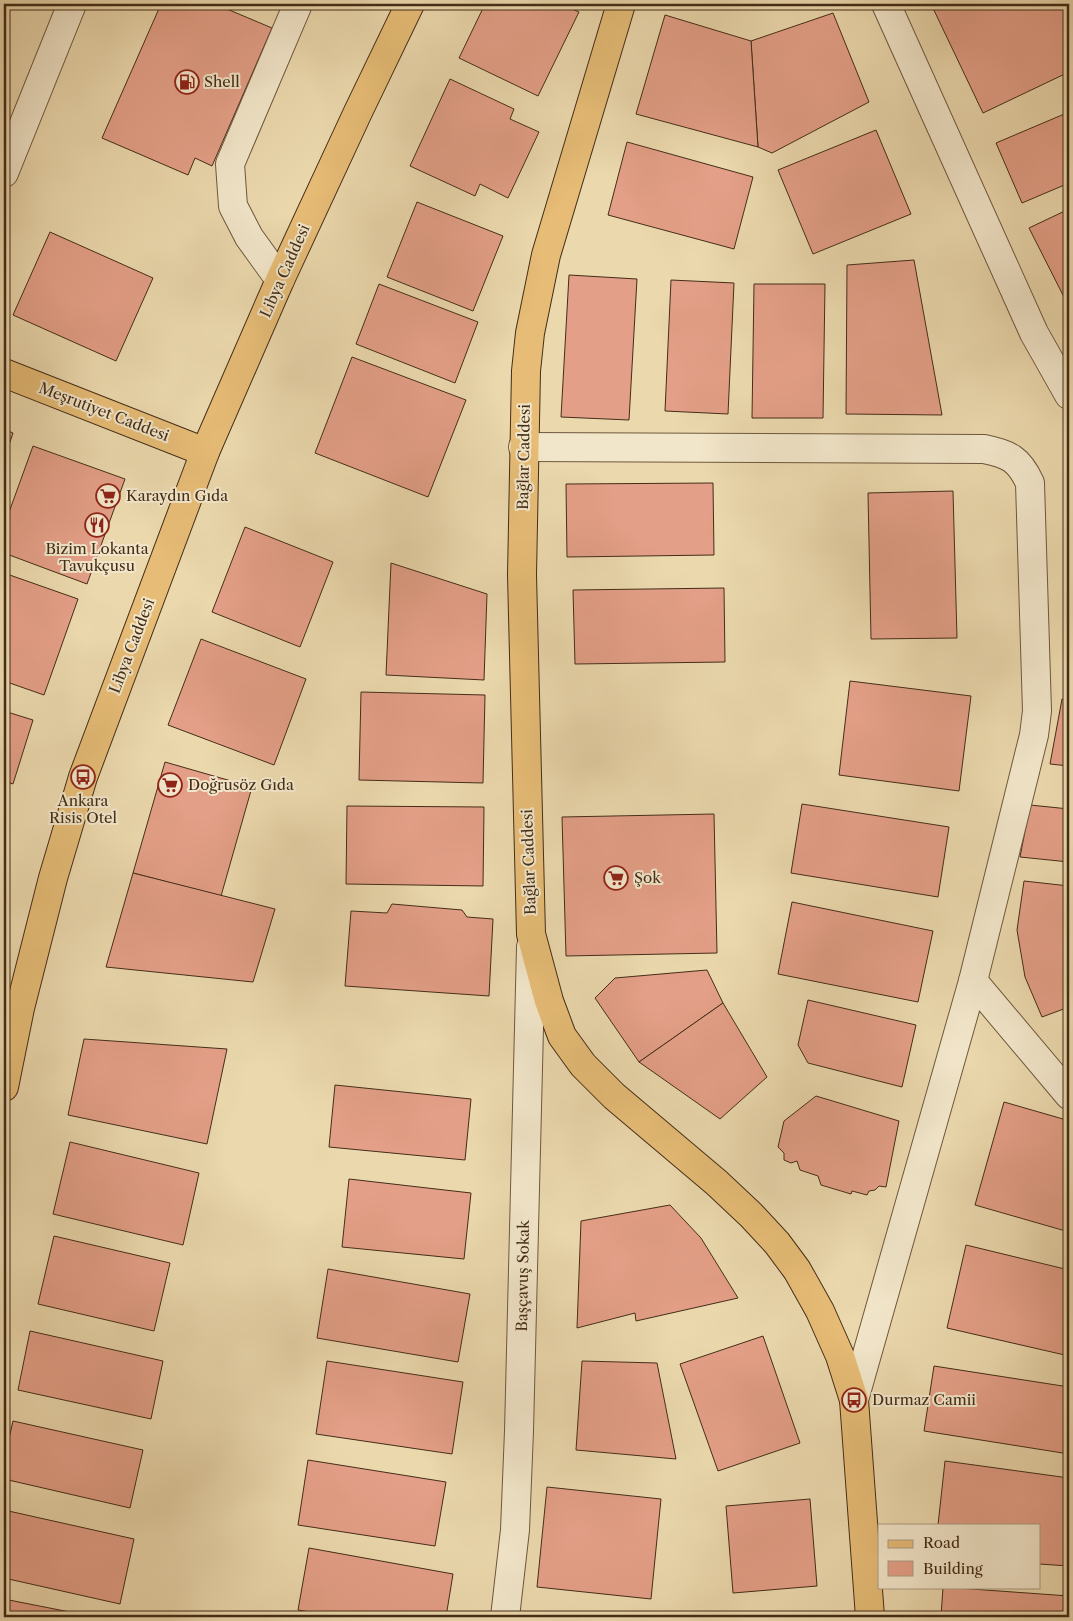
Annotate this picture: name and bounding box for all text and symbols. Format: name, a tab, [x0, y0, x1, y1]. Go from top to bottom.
fuel station icon: Shell	[174, 69, 200, 95]
place label: Shell	[204, 72, 240, 91]
street label: Libya Caddesi	[256, 221, 314, 320]
street label: Meşrutiyet Caddesi	[36, 378, 172, 445]
street label: Bağlar Caddesi	[513, 404, 534, 510]
supermarket icon: Karaydın Gıda	[95, 483, 121, 509]
place label: Karaydın Gıda	[126, 486, 228, 505]
restaurant icon: Bizim Lokanta Tavukçusu	[84, 512, 110, 538]
place label: Bizim Lokanta Tavukçusu	[45, 539, 149, 575]
street label: Libya Caddesi	[105, 595, 158, 696]
bus stop icon: Ankara Risis Otel	[70, 764, 96, 790]
supermarket icon: Doğrusöz Gıda	[157, 772, 183, 798]
place label: Doğrusöz Gıda	[188, 775, 294, 794]
place label: Ankara Risis Otel	[49, 791, 117, 827]
street label: Bağlar Caddesi	[517, 808, 540, 915]
supermarket icon: Şok	[603, 865, 629, 891]
place label: Şok	[634, 868, 662, 887]
street label: Başçavuş Sokak	[512, 1219, 533, 1332]
bus stop icon: Durmaz Camii	[841, 1387, 867, 1413]
place label: Durmaz Camii	[872, 1390, 976, 1409]
legend	[878, 1524, 1040, 1588]
text: Road	[923, 1533, 960, 1552]
text: Building	[923, 1559, 983, 1578]

